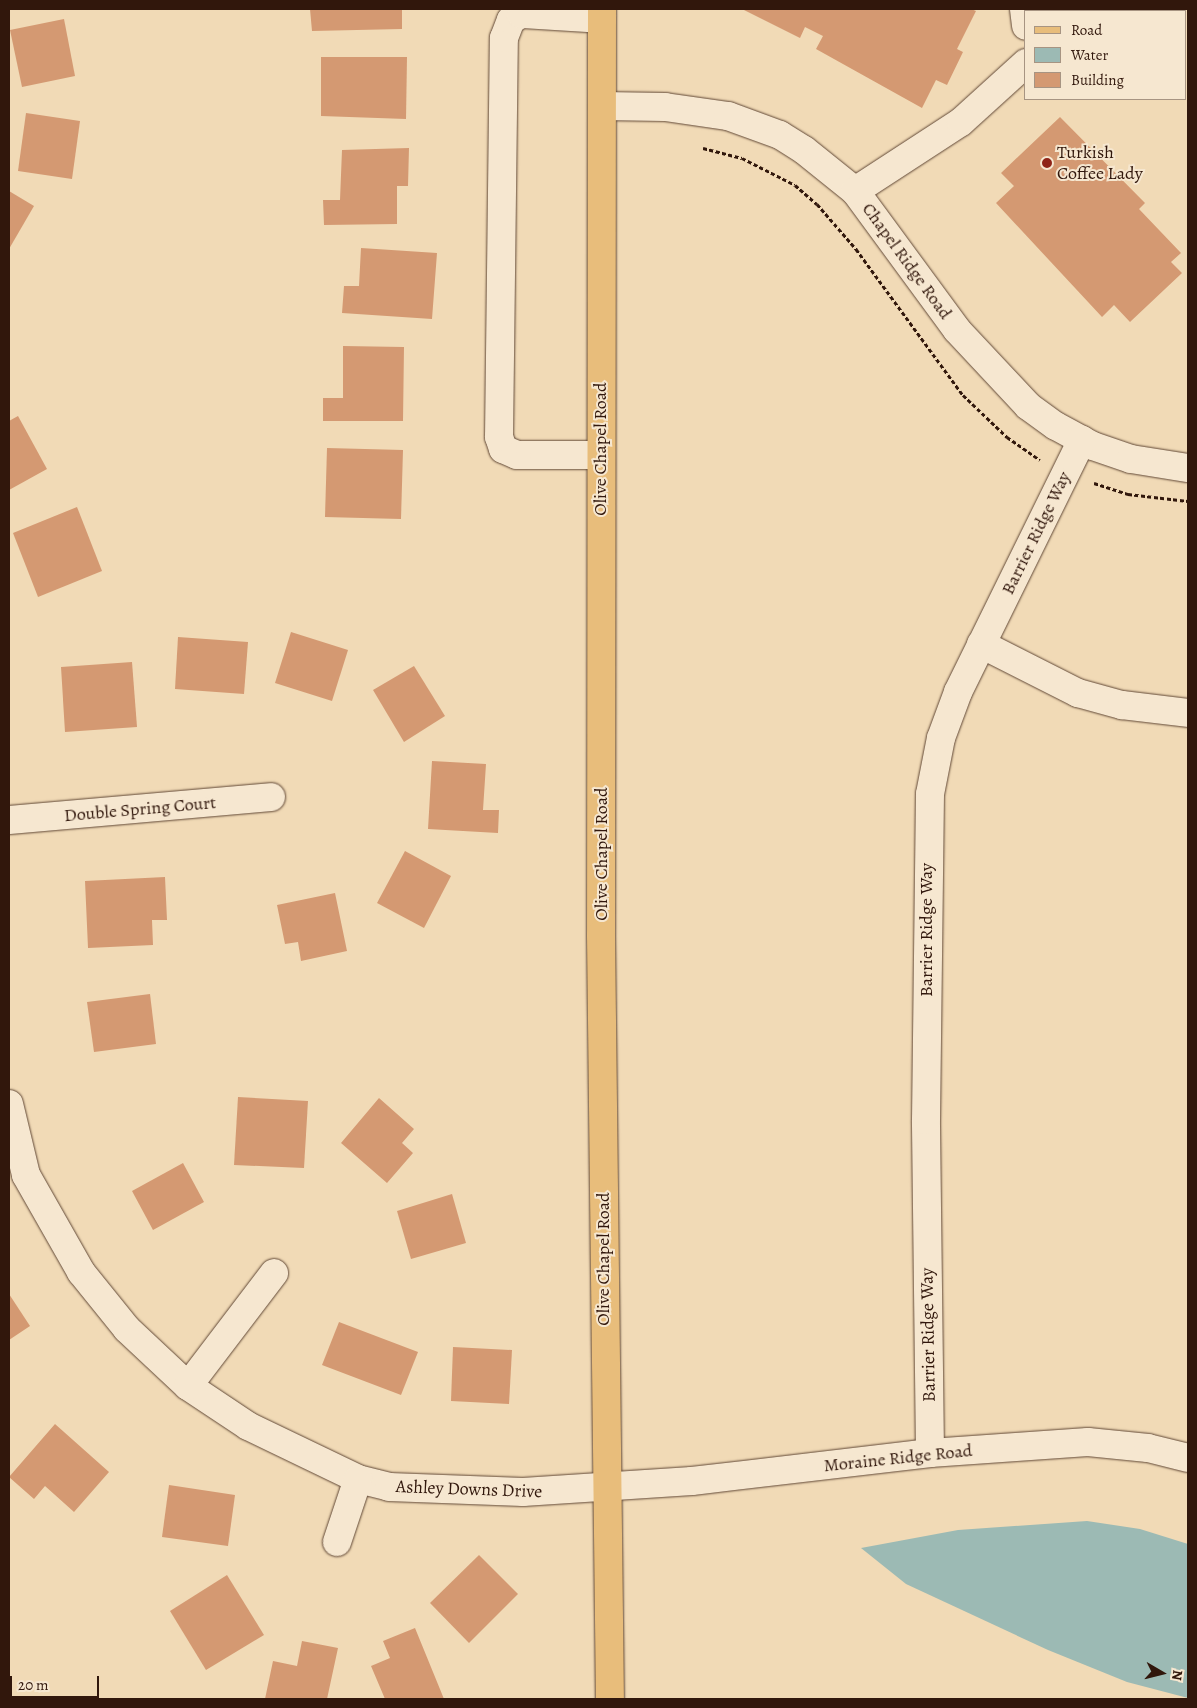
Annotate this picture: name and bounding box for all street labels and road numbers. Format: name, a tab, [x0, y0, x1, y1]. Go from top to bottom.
street label: Chapel Ridge Road	[858, 199, 956, 323]
street label: Olive Chapel Road	[589, 382, 611, 516]
street label: Barrier Ridge Way	[997, 468, 1075, 598]
street label: Olive Chapel Road	[590, 787, 612, 921]
street label: Double Spring Court	[63, 792, 217, 826]
street label: Barrier Ridge Way	[915, 863, 937, 997]
street label: Olive Chapel Road	[592, 1192, 614, 1326]
street label: Barrier Ridge Way	[916, 1268, 940, 1402]
street label: Moraine Ridge Road	[823, 1439, 973, 1477]
street label: Ashley Downs Drive	[395, 1476, 543, 1502]

